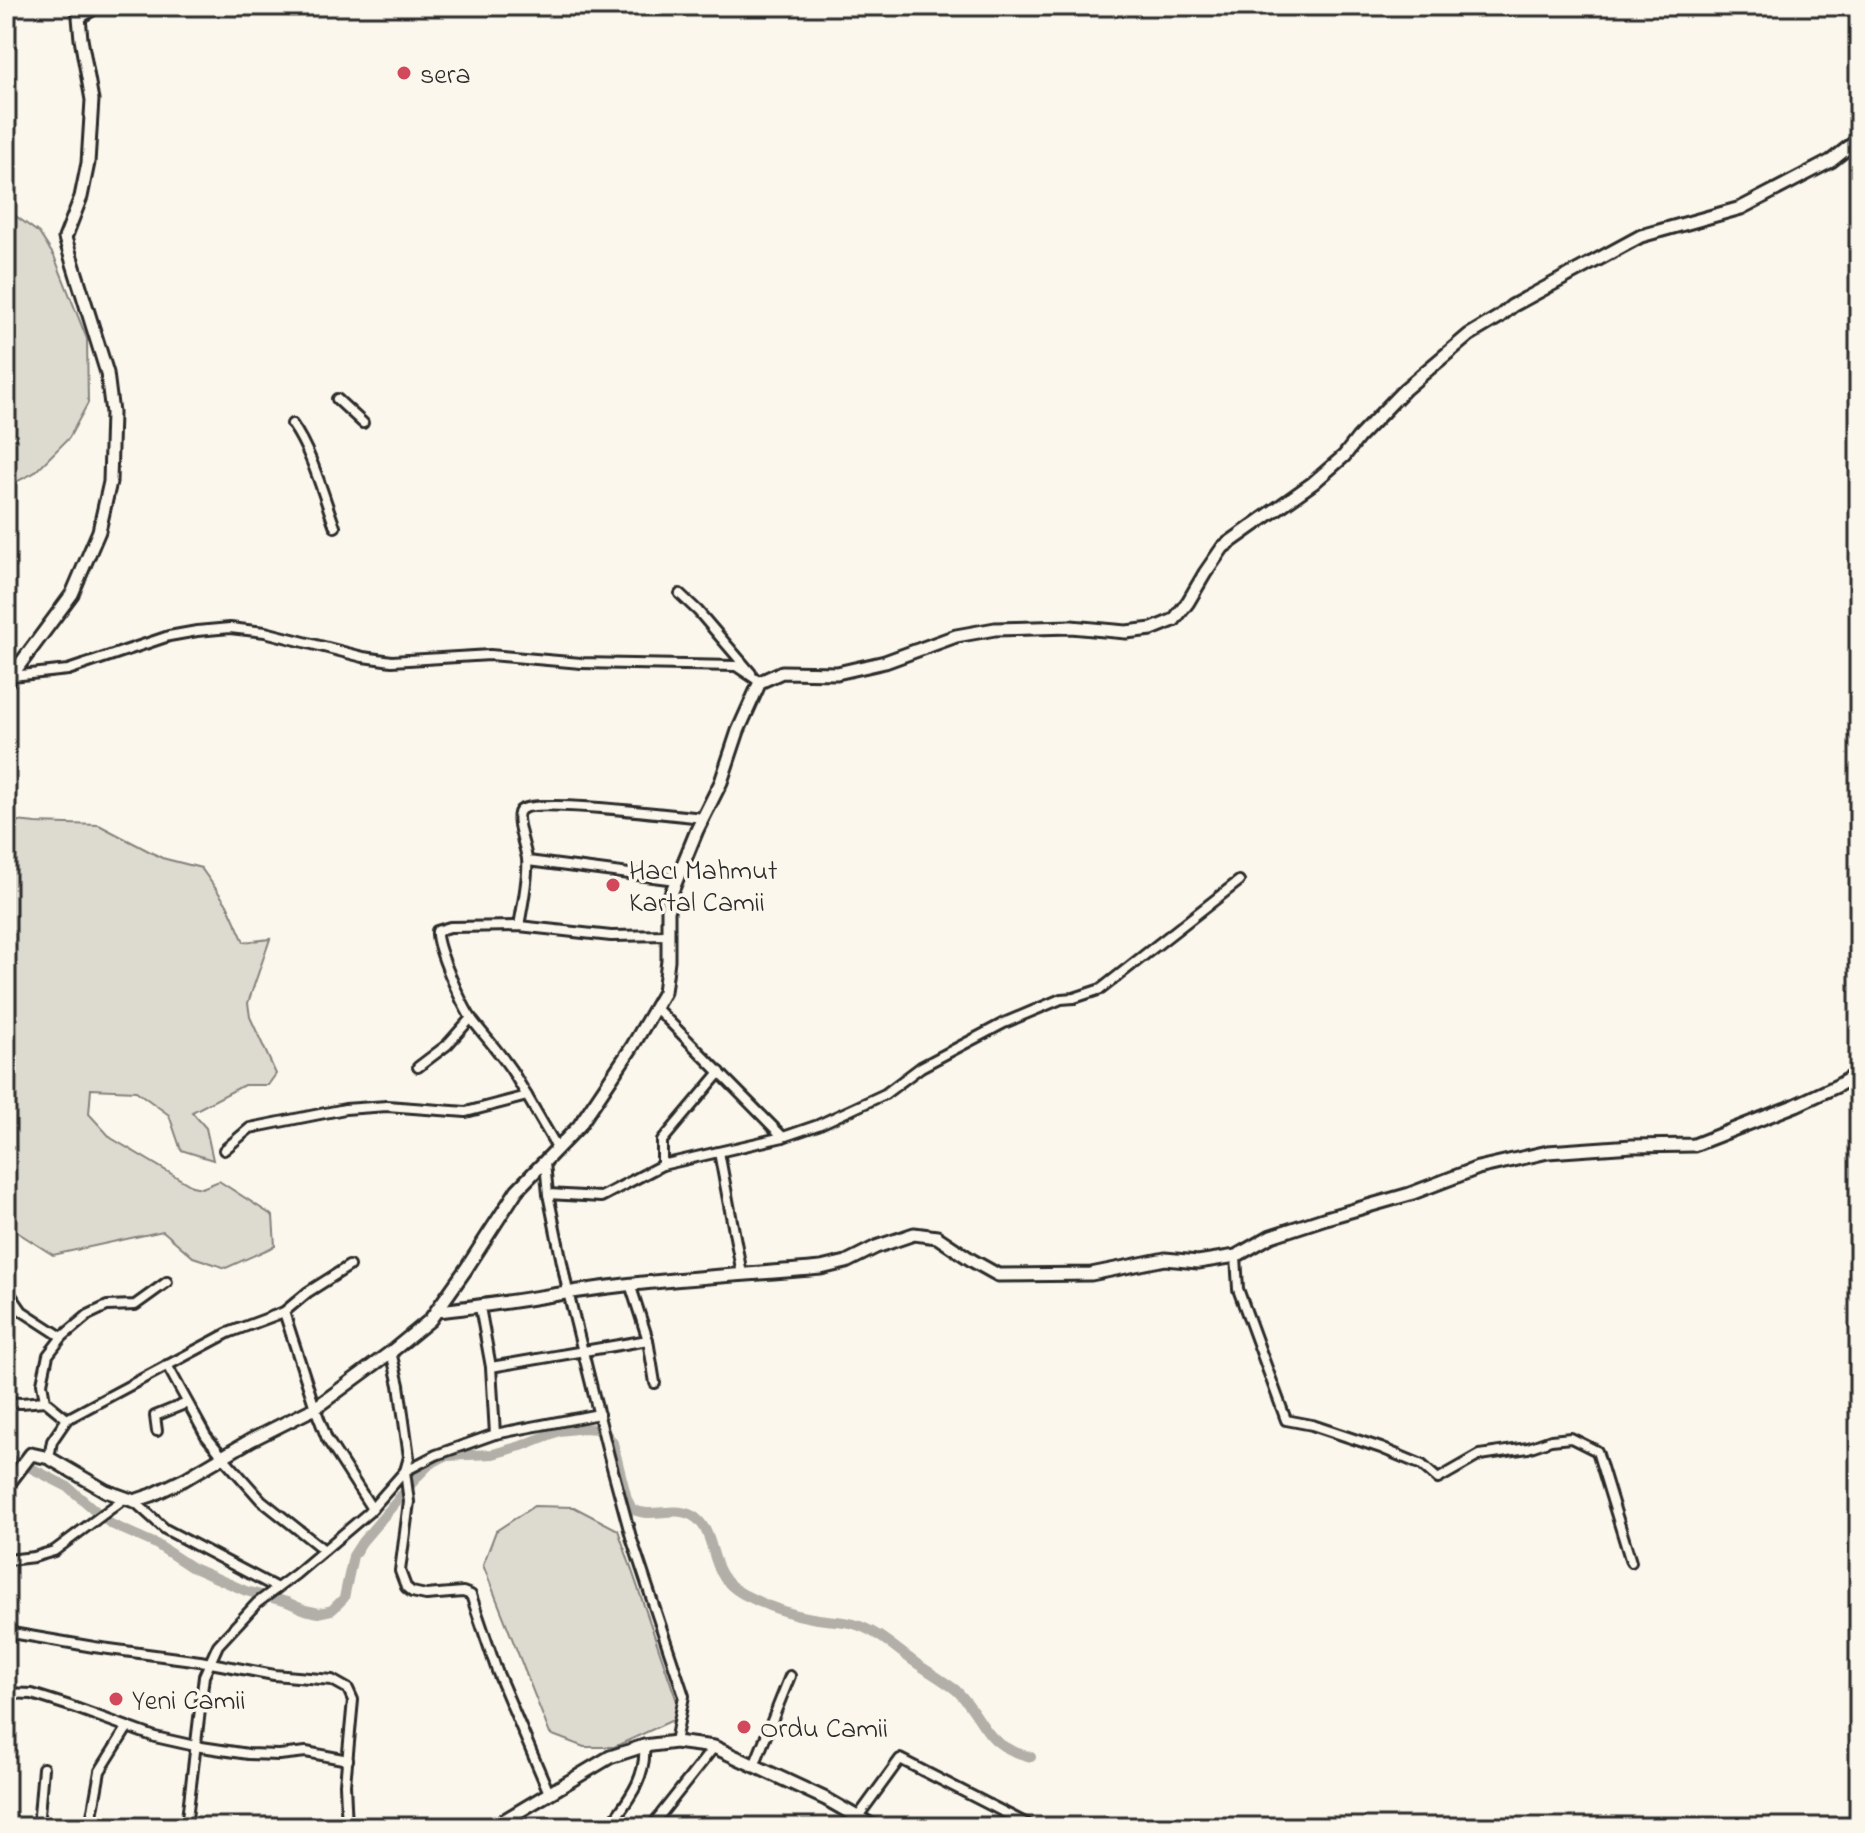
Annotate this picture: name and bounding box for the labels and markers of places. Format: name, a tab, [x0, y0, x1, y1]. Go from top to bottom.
place label: sera	[420, 56, 471, 97]
marker: sera	[395, 64, 413, 82]
place label: Hacı Mahmut Kartal Camii	[629, 852, 777, 925]
marker: Hacı Mahmut Kartal Camii	[604, 876, 622, 894]
place label: Yeni Camii	[132, 1682, 246, 1723]
marker: Yeni Camii	[107, 1690, 125, 1708]
place label: Ordu Camii	[760, 1710, 888, 1751]
marker: Ordu Camii	[735, 1718, 753, 1736]

